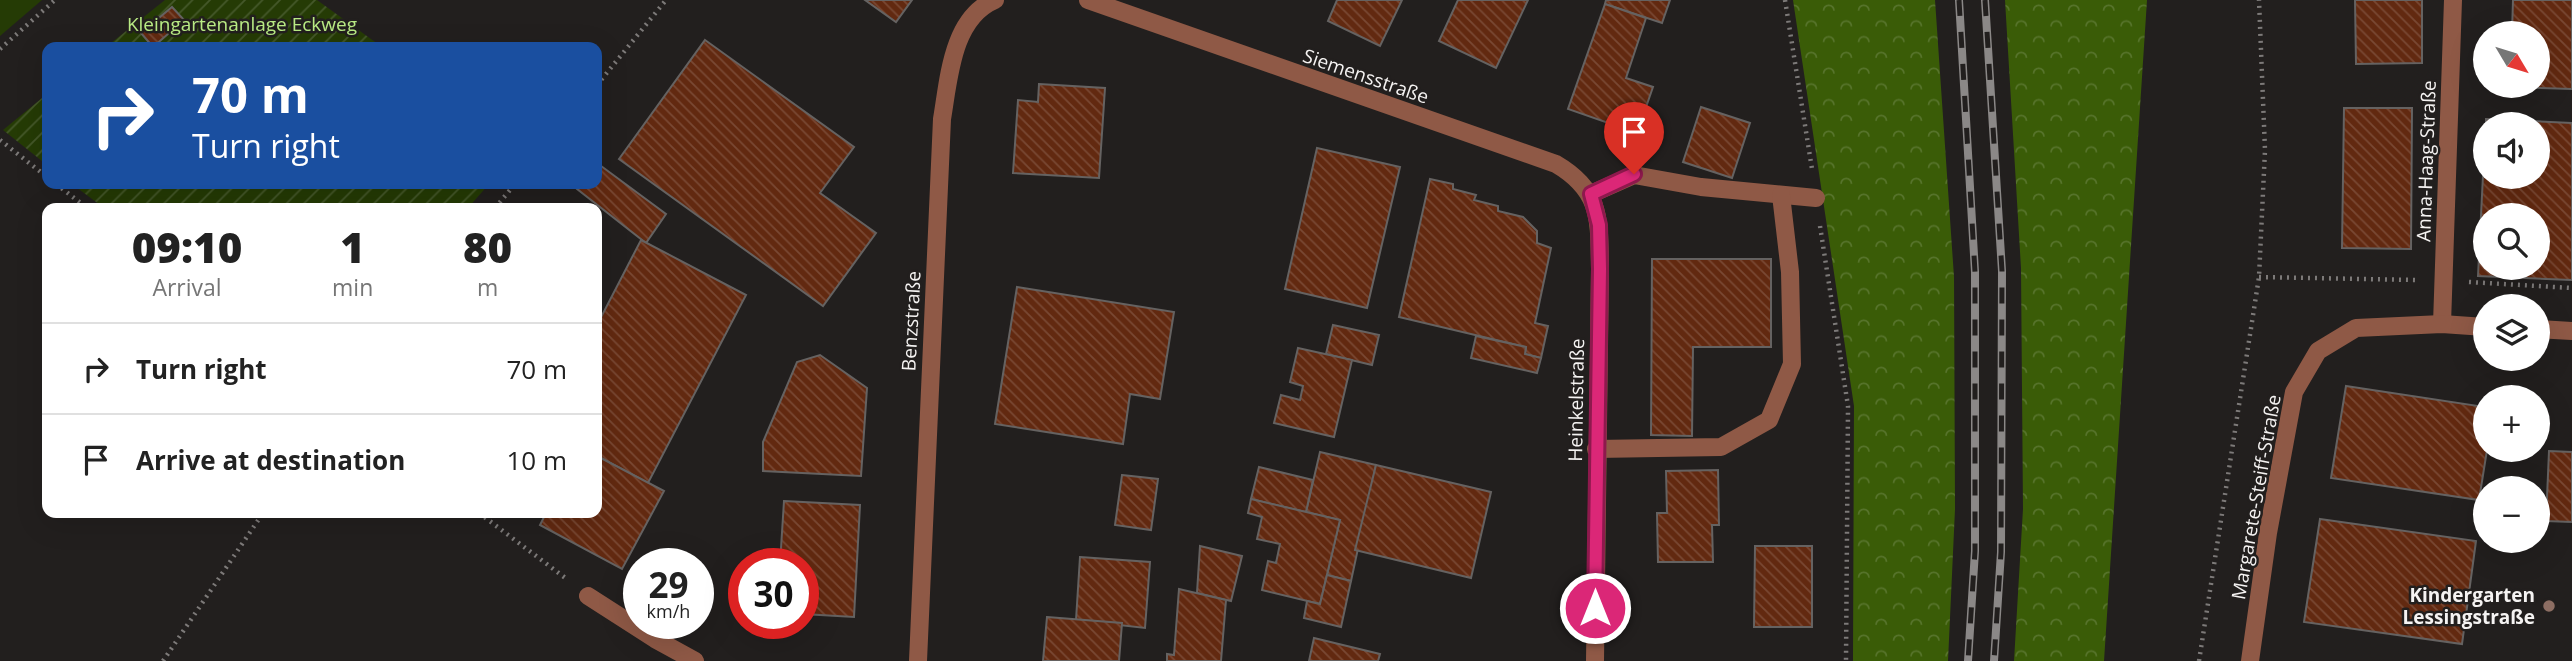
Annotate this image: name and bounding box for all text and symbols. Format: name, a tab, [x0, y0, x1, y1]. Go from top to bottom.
park label: Kleingartenanlage Eckweg	[127, 11, 357, 37]
north arrow	[2473, 21, 2550, 98]
map controls	[2473, 21, 2550, 553]
street label: Siemensstraße	[1300, 42, 1432, 110]
text: 70 m	[192, 61, 309, 127]
icon: right	[77, 70, 168, 161]
street label: Anna-Haag-Straße	[2410, 80, 2442, 242]
pin	[1604, 102, 1664, 174]
button: sound	[2473, 112, 2550, 189]
icon: arrive	[1615, 113, 1653, 151]
text: Turn right	[192, 124, 340, 167]
button: search	[2473, 203, 2550, 280]
text: 09:10	[132, 218, 242, 275]
text: 1	[340, 218, 365, 275]
text: 80	[463, 218, 512, 275]
street label: Benzstraße	[895, 270, 927, 372]
text: Arrival	[152, 271, 222, 303]
text: min	[332, 271, 373, 303]
text: m	[477, 271, 498, 303]
button: layers	[2473, 294, 2550, 371]
street label: Heinkelstraße	[1562, 338, 1590, 462]
icon: right	[77, 350, 115, 388]
text: Turn right	[136, 351, 267, 387]
text: 70 m	[506, 351, 567, 387]
button: +	[2473, 385, 2550, 462]
street label: Margarete-Steiff-Straße	[2225, 392, 2287, 602]
icon: arrive	[77, 441, 115, 479]
text: Arrive at destination	[136, 442, 405, 478]
text: 10 m	[506, 442, 567, 478]
button: −	[2473, 476, 2550, 553]
speed limit sign: 30	[728, 548, 819, 639]
text: 29	[648, 561, 689, 608]
position arrow	[1558, 571, 1632, 645]
place label: Kindergarten Lessingstraße	[2403, 582, 2535, 630]
marker: Kindergarten Lessingstraße	[2541, 598, 2557, 614]
text: km/h	[647, 599, 690, 623]

